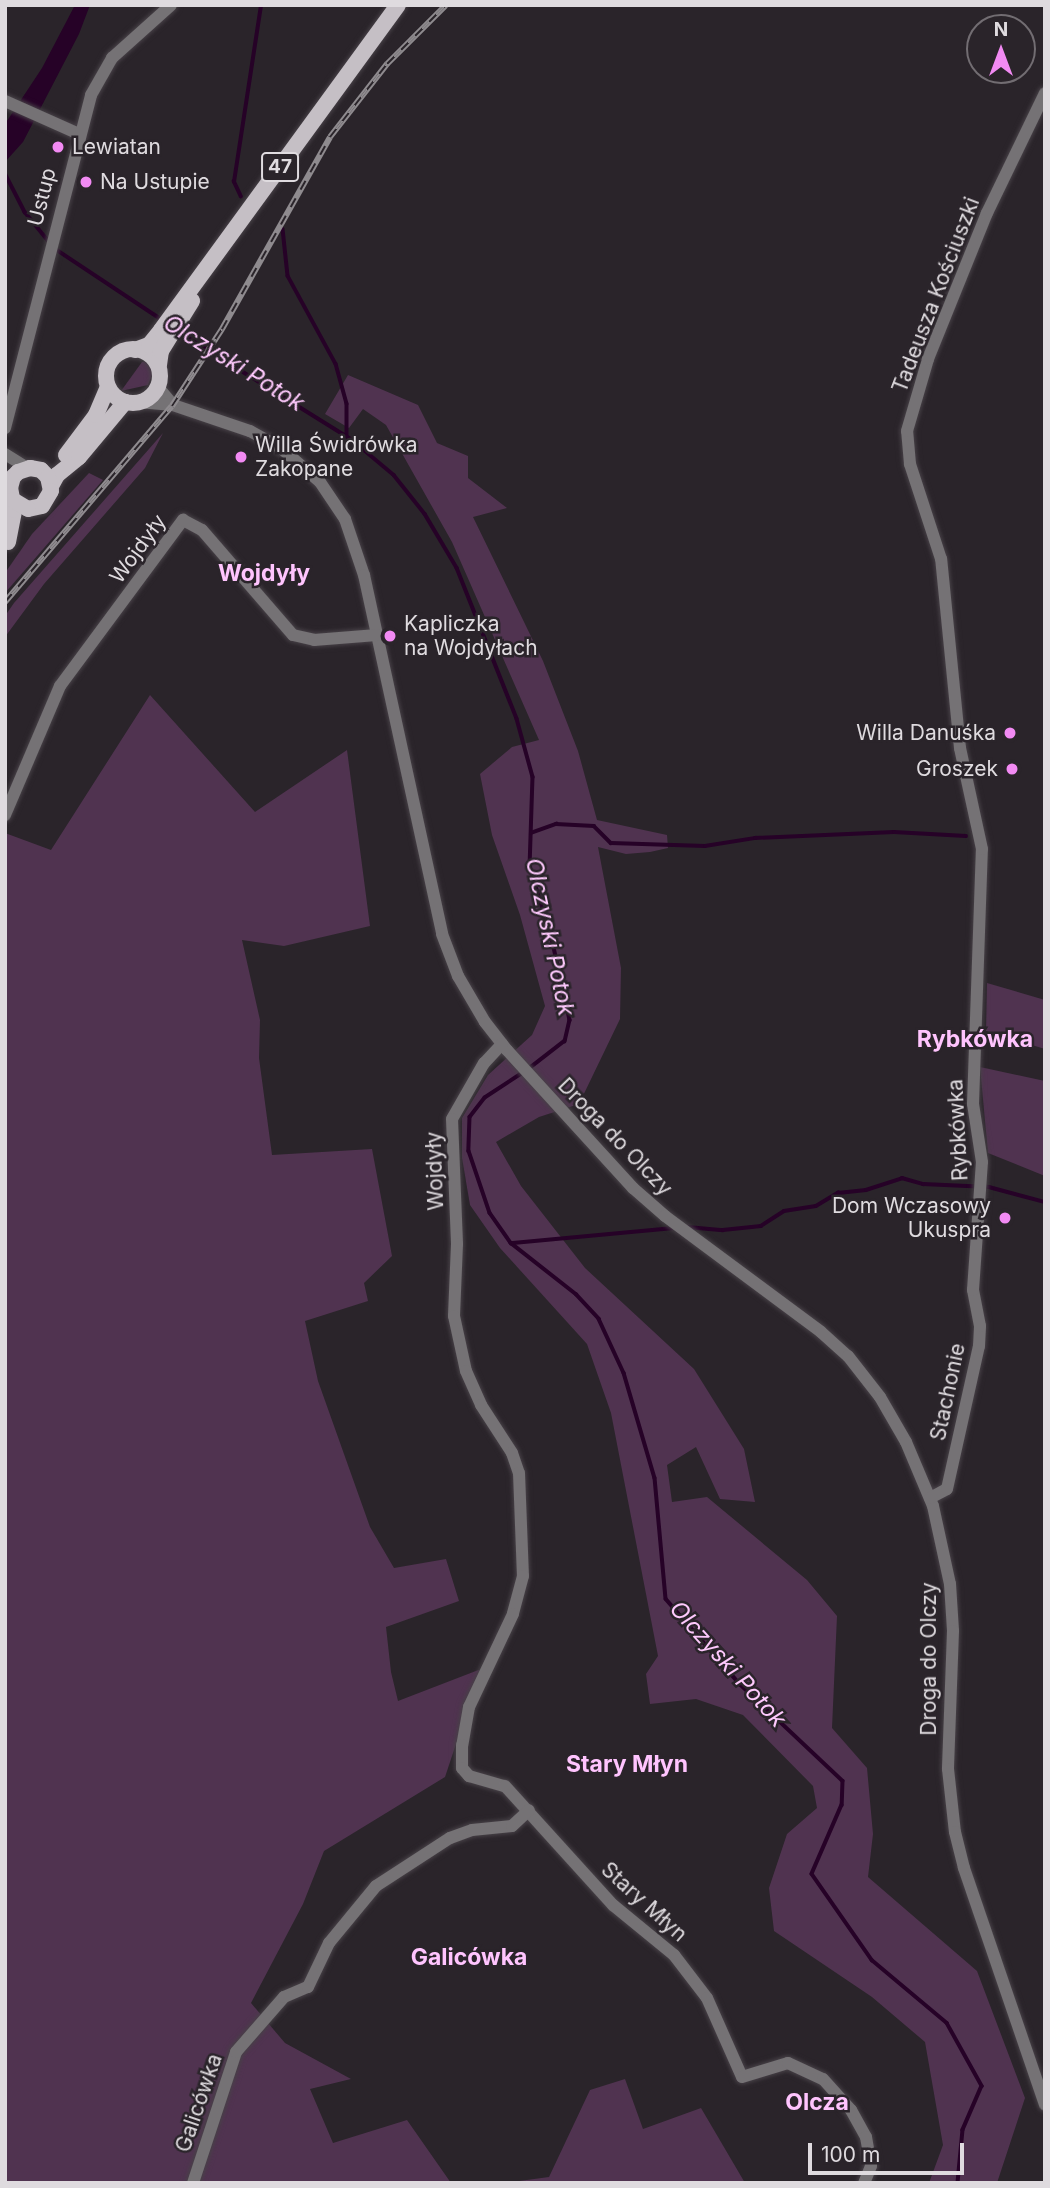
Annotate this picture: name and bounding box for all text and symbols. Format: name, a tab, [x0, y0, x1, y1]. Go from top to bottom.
north arrow	[966, 14, 1036, 84]
text: N	[994, 18, 1008, 41]
place label: Lewiatan	[72, 134, 161, 160]
marker: Lewiatan	[50, 139, 66, 155]
road number: 47	[261, 152, 299, 182]
street label: Ustup	[23, 165, 61, 229]
place label: Na Ustupie	[100, 169, 210, 195]
marker: Na Ustupie	[78, 174, 94, 190]
street label: Tadeusza Kościuszki	[887, 194, 985, 396]
water label: Olczyski Potok	[159, 309, 309, 417]
place label: Willa Świdrówka Zakopane	[255, 432, 418, 482]
marker: Willa Świdrówka Zakopane	[233, 449, 249, 465]
street label: Wojdyły	[105, 510, 171, 588]
district label: Wojdyły	[218, 559, 310, 587]
place label: Kapliczka na Wojdyłach	[404, 611, 538, 661]
marker: Kapliczka na Wojdyłach	[382, 628, 398, 644]
place label: Willa Danuśka	[856, 720, 996, 746]
marker: Willa Danuśka	[1002, 725, 1018, 741]
place label: Groszek	[916, 756, 998, 782]
marker: Groszek	[1004, 761, 1020, 777]
water label: Olczyski Potok	[520, 856, 580, 1018]
district label: Rybkówka	[917, 1025, 1033, 1053]
street label: Droga do Olczy	[553, 1073, 677, 1201]
street label: Rybkówka	[943, 1078, 973, 1182]
street label: Wojdyły	[421, 1131, 449, 1211]
place label: Dom Wczasowy Ukuspra	[832, 1193, 991, 1243]
marker: Dom Wczasowy Ukuspra	[997, 1210, 1013, 1226]
street label: Stachonie	[925, 1341, 971, 1443]
street label: Droga do Olczy	[916, 1582, 942, 1736]
water label: Olczyski Potok	[664, 1595, 792, 1733]
district label: Stary Młyn	[566, 1750, 688, 1778]
street label: Stary Młyn	[596, 1857, 692, 1947]
district label: Galicówka	[411, 1943, 527, 1971]
street label: Galicówka	[170, 2051, 228, 2155]
district label: Olcza	[785, 2088, 849, 2116]
scale bar	[812, 2128, 968, 2172]
text: 100 m	[821, 2142, 880, 2167]

